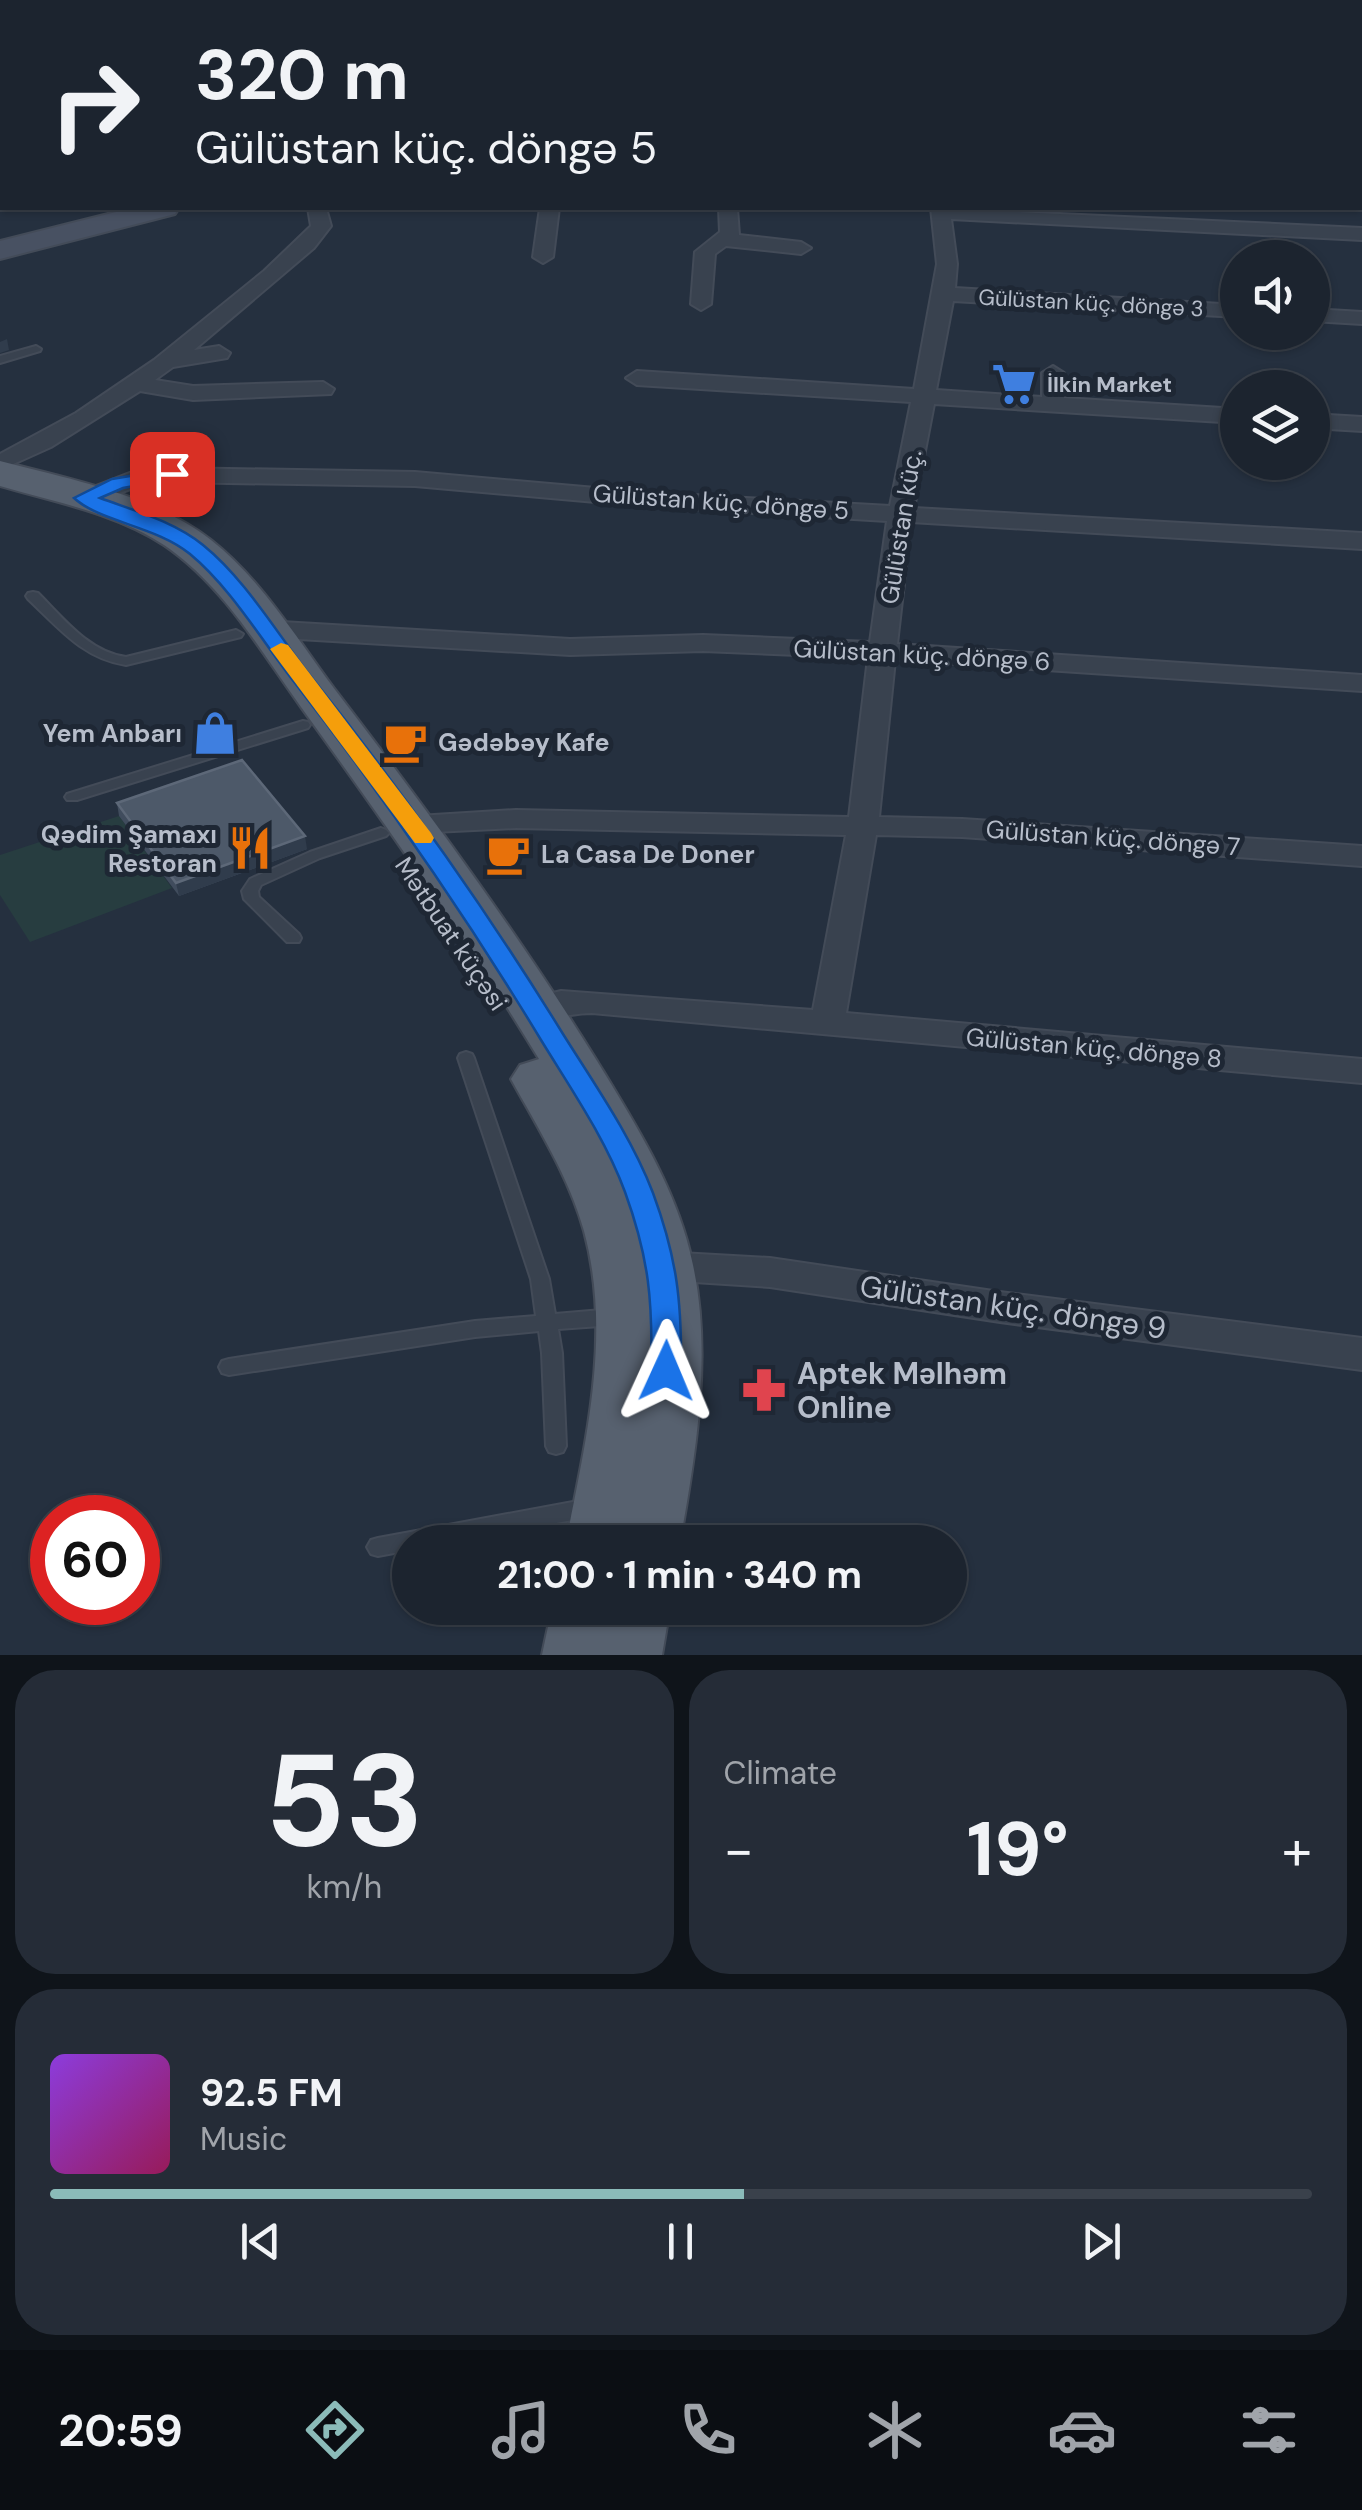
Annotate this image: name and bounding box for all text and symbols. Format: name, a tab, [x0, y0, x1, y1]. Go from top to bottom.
text: 320 m	[195, 30, 409, 121]
icon: right	[30, 40, 160, 170]
text: Gülüstan küç. döngə 5	[195, 118, 657, 177]
map controls	[1220, 240, 1330, 480]
button: sound	[1220, 240, 1330, 350]
street label: Gülüstan küç. döngə 3	[978, 283, 1204, 323]
supermarket icon: İlkin Market	[990, 360, 1038, 408]
place label: İlkin Market	[1047, 370, 1172, 399]
button: layers	[1220, 370, 1330, 480]
pin	[130, 432, 215, 517]
icon: arrive	[145, 447, 200, 502]
street label: Gülüstan küç.	[873, 447, 929, 607]
street label: Gülüstan küç. döngə 5	[592, 477, 850, 527]
street label: Gülüstan küç. döngə 6	[793, 632, 1051, 678]
shop icon: Yem Anbarı	[191, 709, 239, 757]
place label: Yem Anbarı	[43, 717, 182, 750]
cafe icon: Gədəbəy Kafe	[381, 718, 429, 766]
place label: Gədəbəy Kafe	[438, 726, 610, 759]
street label: Gülüstan küç. döngə 7	[985, 813, 1241, 863]
place label: Qədim Şamaxı Restoran	[41, 818, 217, 880]
restaurant icon: Qədim Şamaxı Restoran	[226, 824, 274, 872]
cafe icon: La Casa De Doner	[484, 830, 532, 878]
place label: La Casa De Doner	[541, 838, 755, 871]
street label: Mətbuat küçəsi	[387, 851, 515, 1017]
street label: Gülüstan küç. döngə 8	[965, 1020, 1223, 1076]
street label: Gülüstan küç. döngə 9	[857, 1266, 1169, 1348]
position arrow	[614, 1319, 718, 1423]
place label: Aptek Mәlhәm Online	[797, 1354, 1007, 1427]
pharmacy icon: Aptek Mәlhәm Online	[740, 1366, 788, 1414]
speed limit sign: 60	[30, 1495, 160, 1625]
text: 21:00 · 1 min · 340 m	[497, 1550, 862, 1600]
text: 53	[265, 1716, 424, 1885]
text: Climate	[724, 1752, 837, 1794]
text: 19°	[967, 1801, 1069, 1898]
text: −	[724, 1814, 754, 1886]
text: +	[1282, 1814, 1312, 1886]
text: km/h	[306, 1866, 382, 1908]
text: 92.5 FM	[200, 2068, 343, 2118]
text: Music	[200, 2118, 287, 2160]
icon: previous	[233, 2214, 288, 2269]
icon: pause	[653, 2214, 708, 2269]
icon: next	[1074, 2214, 1129, 2269]
icon: directions	[300, 2395, 370, 2465]
icon: music	[486, 2395, 556, 2465]
icon: phone	[673, 2395, 743, 2465]
icon: climate	[860, 2395, 930, 2465]
icon: car	[1047, 2395, 1117, 2465]
icon: filters	[1234, 2395, 1304, 2465]
text: 20:59	[58, 2401, 183, 2460]

